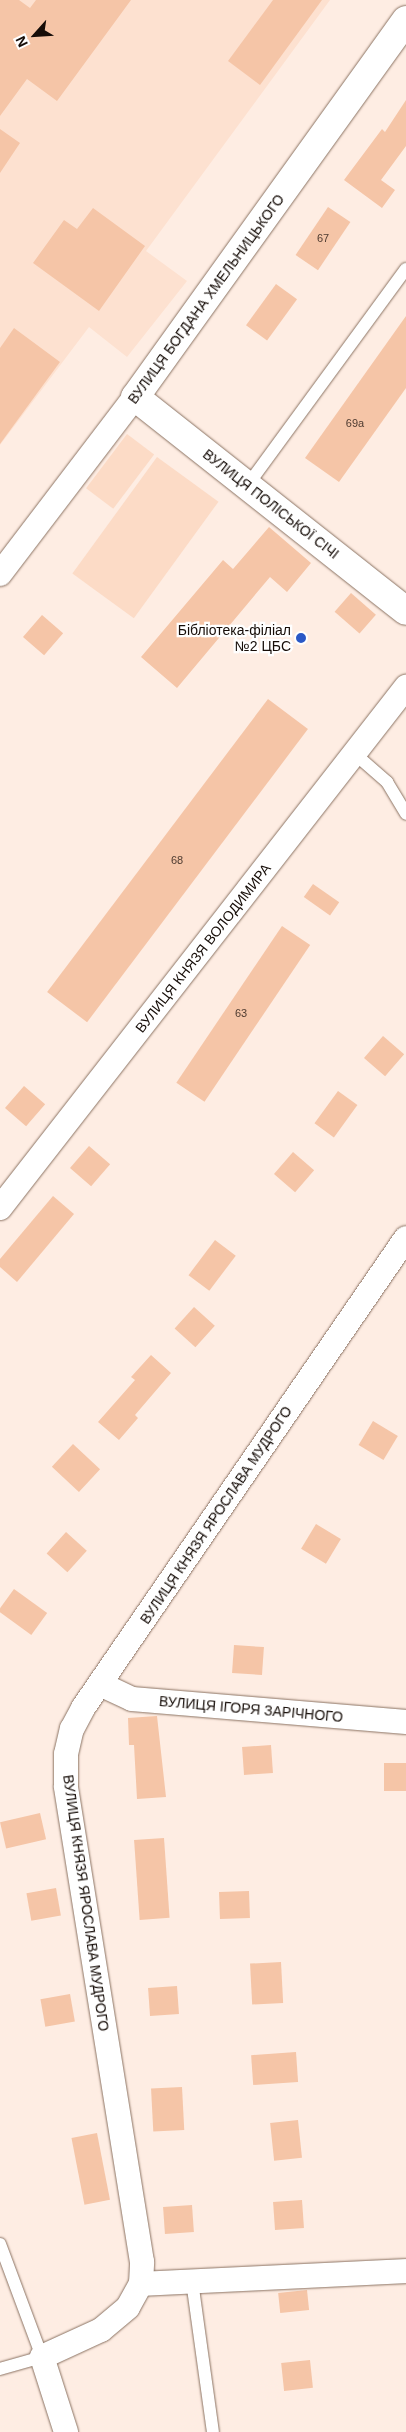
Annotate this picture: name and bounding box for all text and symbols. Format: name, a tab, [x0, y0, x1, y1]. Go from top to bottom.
north arrow	[10, 10, 60, 60]
text: N	[12, 34, 31, 50]
street label: ВУЛИЦЯ БОГДАНА ХМЕЛЬНИЦЬКОГО	[124, 191, 288, 407]
house number: 67	[317, 231, 329, 245]
house number: 69а	[346, 416, 364, 430]
street label: ВУЛИЦЯ ПОЛІСЬКОЇ СІЧІ	[200, 446, 342, 562]
place label: Бібліотека-філіал №2 ЦБС	[178, 622, 291, 654]
marker: Бібліотека-філіал №2 ЦБС	[295, 632, 307, 644]
house number: 68	[171, 853, 183, 867]
street label: ВУЛИЦЯ КНЯЗЯ ВОЛОДИМИРА	[132, 860, 274, 1036]
house number: 63	[235, 1006, 247, 1020]
street label: ВУЛИЦЯ КНЯЗЯ ЯРОСЛАВА МУДРОГО	[137, 1403, 295, 1627]
street label: ВУЛИЦЯ ІГОРЯ ЗАРІЧНОГО	[158, 1693, 344, 1725]
street label: ВУЛИЦЯ КНЯЗЯ ЯРОСЛАВА МУДРОГО	[60, 1774, 112, 2032]

